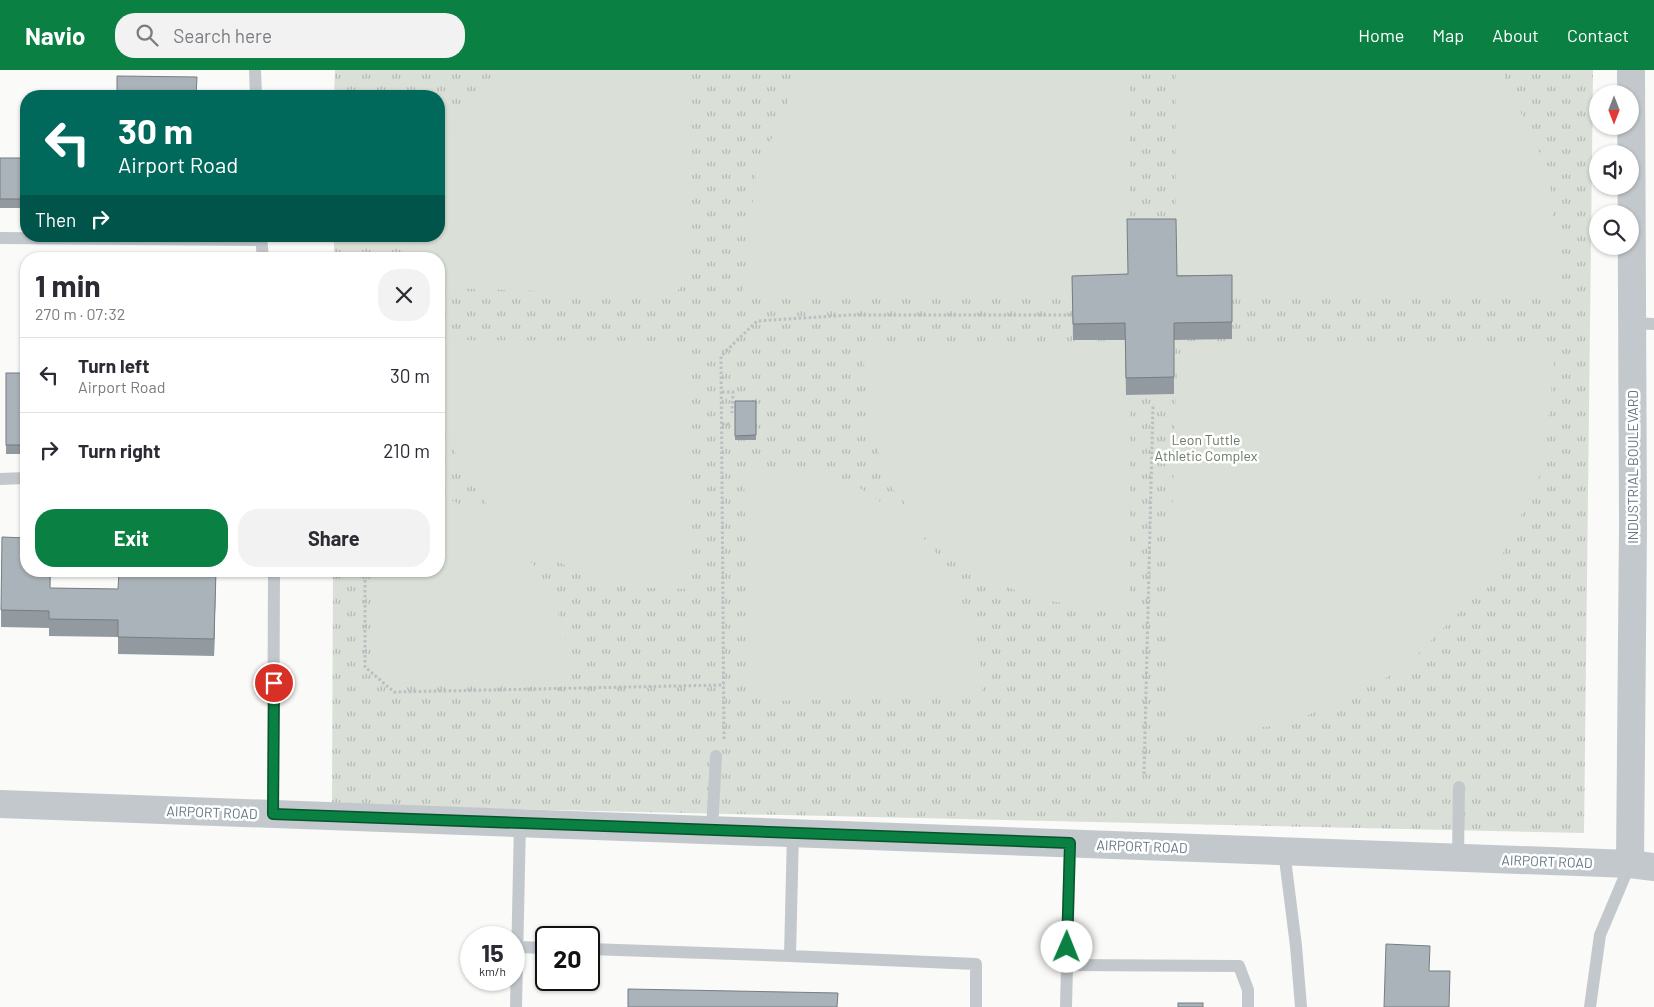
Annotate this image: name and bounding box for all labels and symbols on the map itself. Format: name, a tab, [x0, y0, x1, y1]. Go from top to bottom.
north arrow	[1589, 85, 1639, 135]
street label: INDUSTRIAL BOULEVARD	[1624, 390, 1641, 544]
park label: Leon Tuttle Athletic Complex	[1155, 431, 1258, 464]
pin	[253, 662, 295, 704]
street label: AIRPORT ROAD	[166, 802, 258, 822]
street label: AIRPORT ROAD	[1096, 836, 1188, 856]
street label: AIRPORT ROAD	[1501, 851, 1593, 871]
position arrow	[1040, 920, 1092, 972]
speed limit sign: 20	[535, 926, 600, 991]

